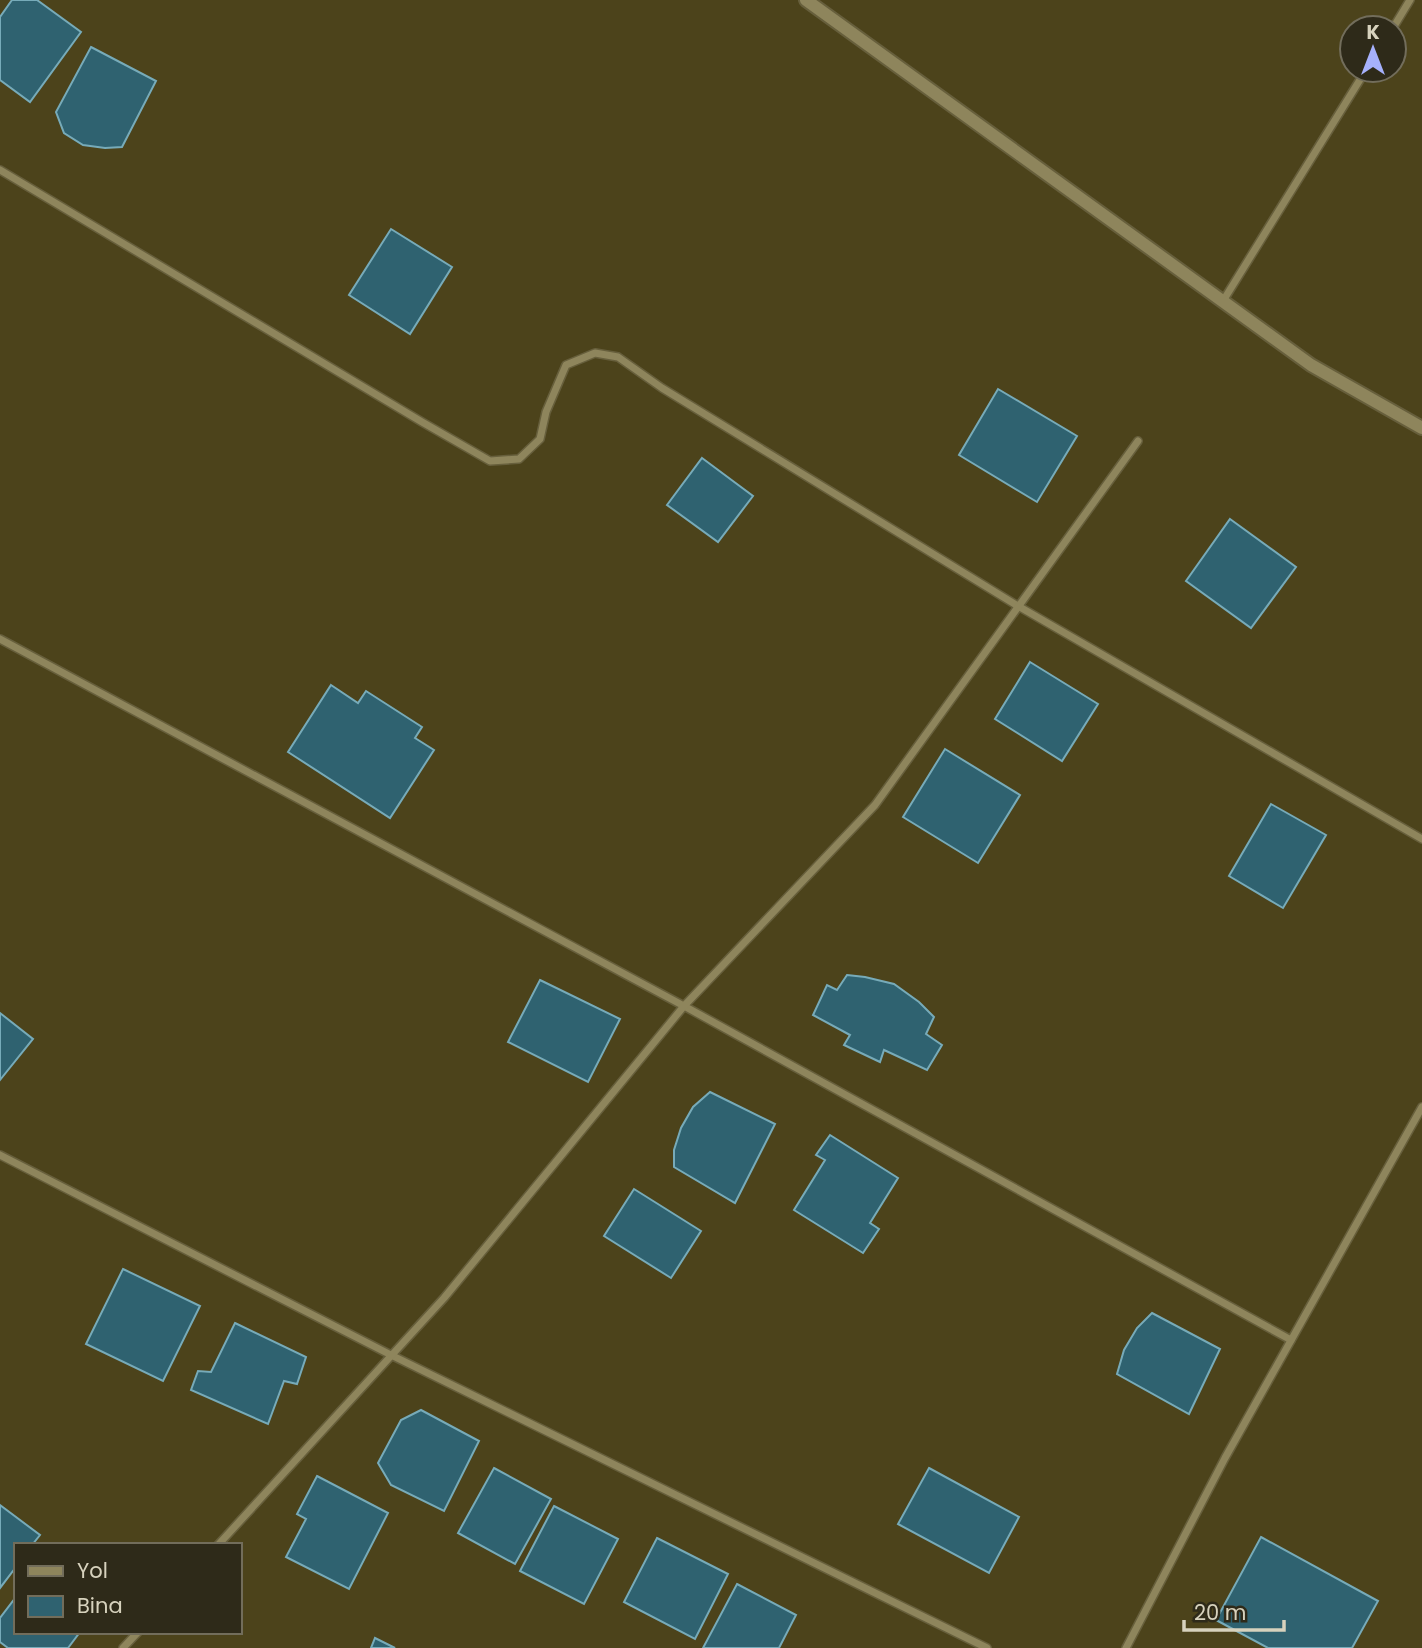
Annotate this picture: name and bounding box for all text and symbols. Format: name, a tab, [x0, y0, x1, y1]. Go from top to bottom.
north arrow	[1338, 14, 1408, 84]
text: K	[1366, 19, 1380, 46]
legend	[14, 1543, 242, 1634]
text: Yol	[77, 1556, 108, 1585]
scale bar	[1184, 1588, 1284, 1632]
text: Bina	[77, 1591, 123, 1620]
text: 20 m	[1194, 1598, 1247, 1627]

